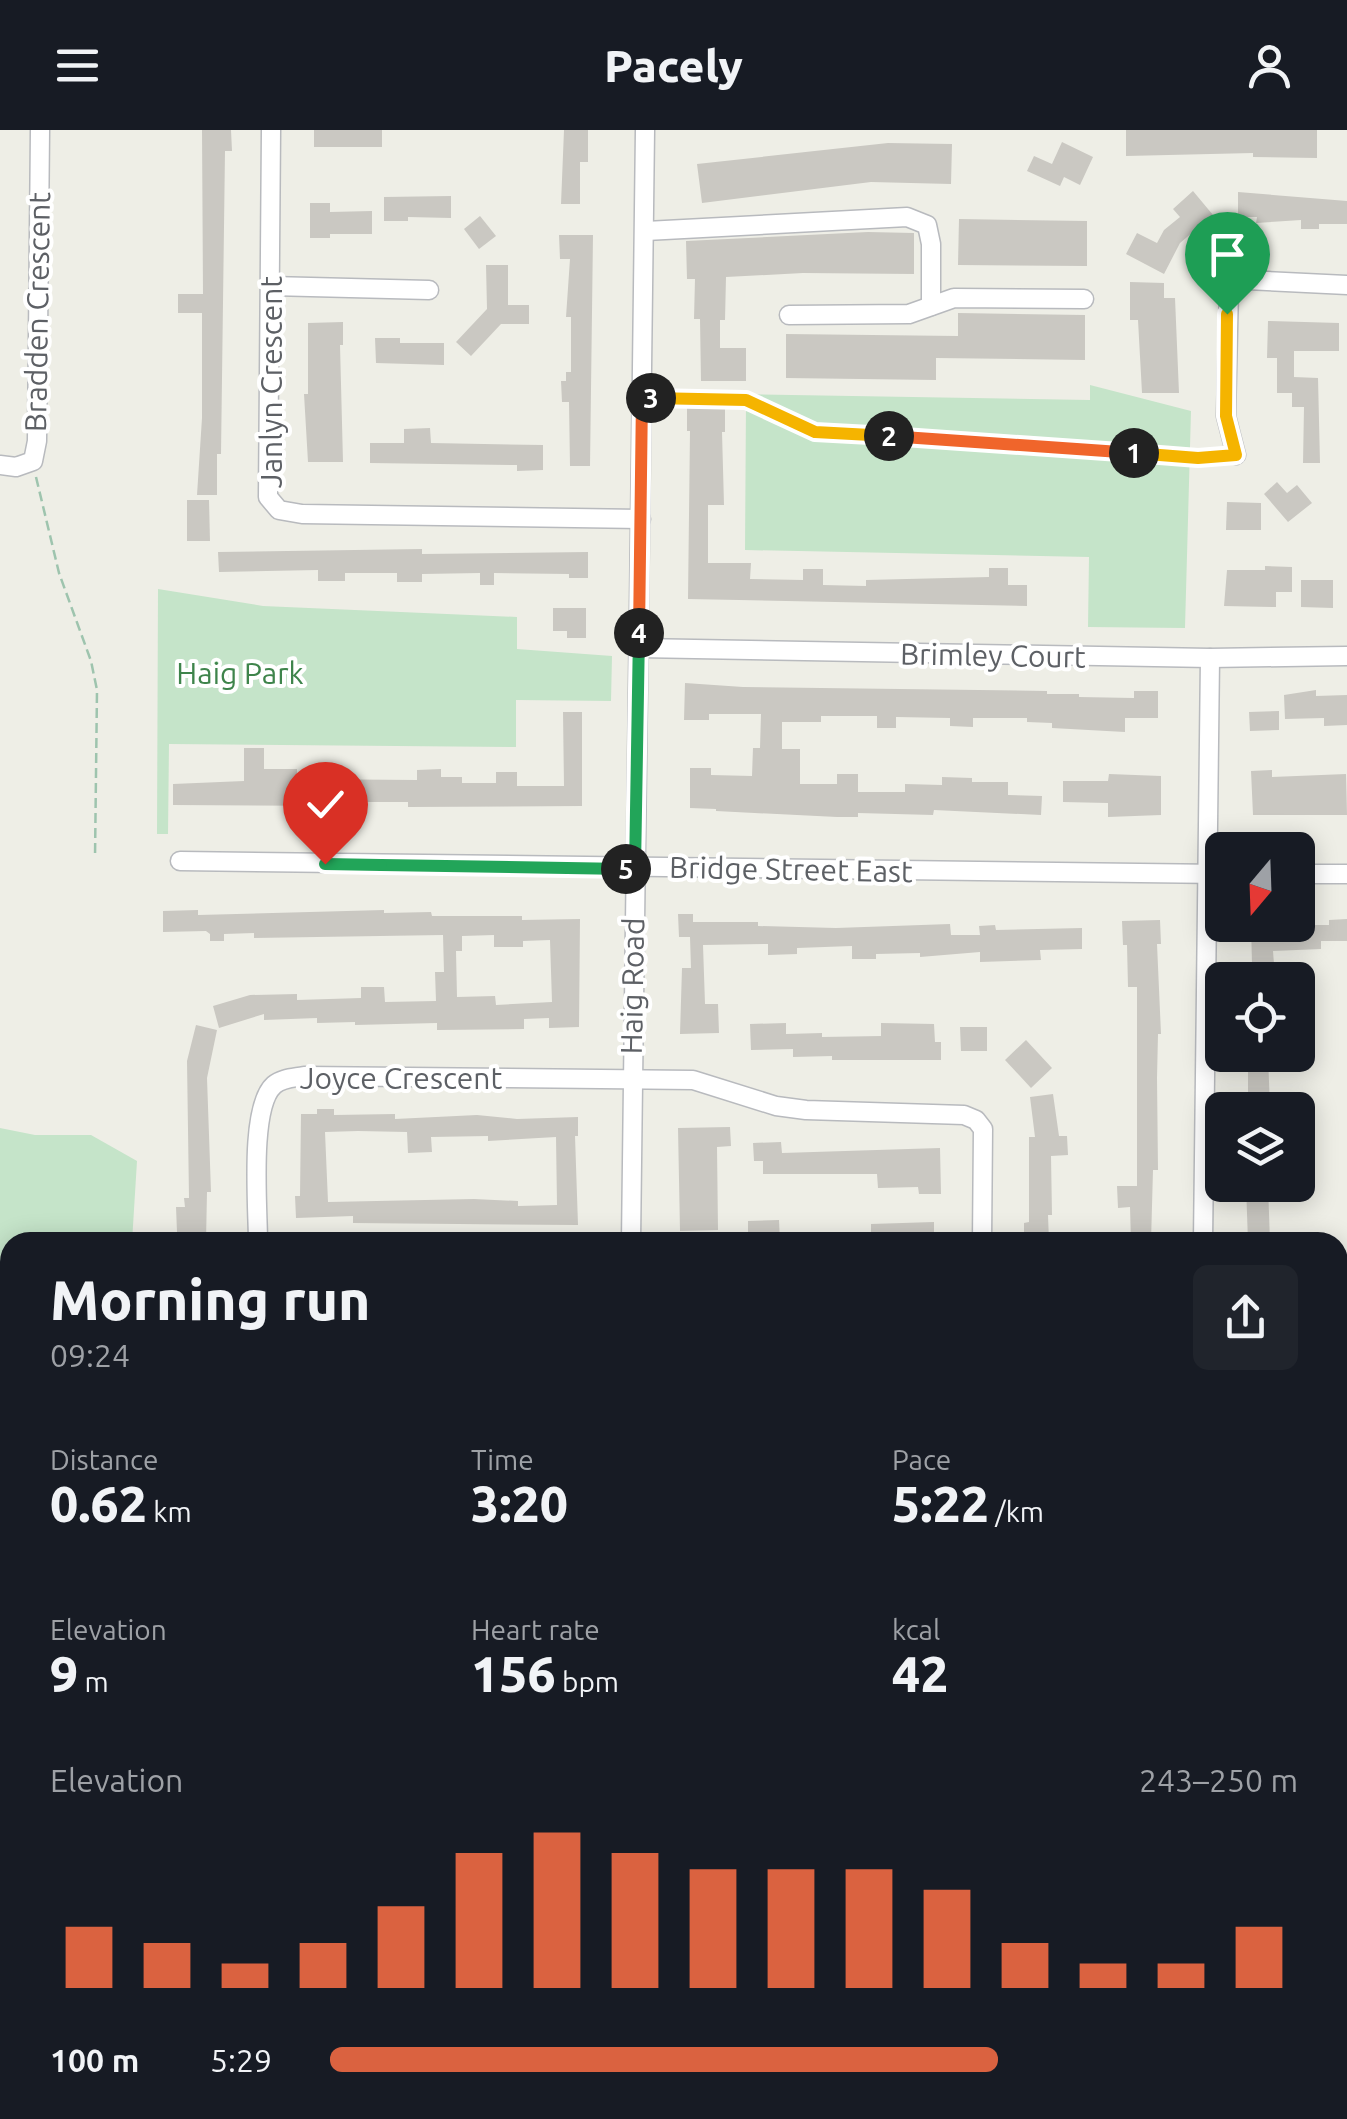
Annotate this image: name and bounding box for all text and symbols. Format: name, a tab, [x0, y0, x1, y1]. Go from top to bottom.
icon: menu	[50, 38, 105, 93]
icon: person	[1242, 38, 1297, 93]
text: Pacely	[604, 40, 743, 91]
street label: Bradden Crescent	[18, 191, 56, 432]
pin	[1185, 212, 1270, 315]
icon: arrive	[1200, 227, 1255, 282]
street label: Janlyn Crescent	[254, 276, 288, 488]
pin: 3	[626, 373, 676, 423]
text: 3	[643, 382, 659, 413]
pin: 2	[864, 411, 914, 461]
text: 2	[881, 420, 897, 451]
pin: 1	[1109, 428, 1159, 478]
text: 1	[1126, 437, 1142, 468]
pin: 4	[614, 608, 664, 658]
text: 4	[631, 617, 647, 648]
street label: Brimley Court	[900, 636, 1086, 674]
park label: Haig Park	[176, 656, 304, 690]
pin	[283, 762, 368, 865]
icon: check	[298, 777, 353, 832]
north arrow	[1205, 832, 1315, 942]
map controls	[1205, 832, 1315, 1202]
pin: 5	[601, 844, 651, 894]
street label: Bridge Street East	[669, 850, 913, 888]
text: 5	[618, 853, 634, 884]
street label: Haig Road	[614, 917, 650, 1055]
button: locate	[1205, 962, 1315, 1072]
street label: Joyce Crescent	[300, 1061, 503, 1095]
button: layers	[1205, 1092, 1315, 1202]
button: share	[1193, 1265, 1298, 1370]
text: Morning run	[50, 1269, 371, 1330]
text: 09:24	[50, 1337, 130, 1373]
text: Distance	[50, 1444, 158, 1475]
text: Time	[471, 1444, 534, 1475]
text: Pace	[892, 1444, 951, 1475]
text: 0.62	[50, 1475, 147, 1531]
text: 3:20	[471, 1475, 568, 1531]
text: 5:22	[892, 1475, 989, 1531]
text: km	[147, 1496, 192, 1527]
text: /km	[989, 1496, 1044, 1527]
text: Elevation	[50, 1614, 167, 1645]
text: Heart rate	[471, 1614, 600, 1645]
text: kcal	[892, 1614, 940, 1645]
text: 9	[50, 1645, 78, 1701]
text: 156	[471, 1645, 556, 1701]
text: 42	[892, 1645, 948, 1701]
text: m	[78, 1666, 109, 1697]
text: bpm	[556, 1666, 619, 1697]
text: Elevation	[50, 1762, 183, 1798]
text: 243–250 m	[1139, 1762, 1298, 1798]
text: 100 m	[50, 2042, 139, 2078]
text: 5:29	[210, 2042, 272, 2078]

